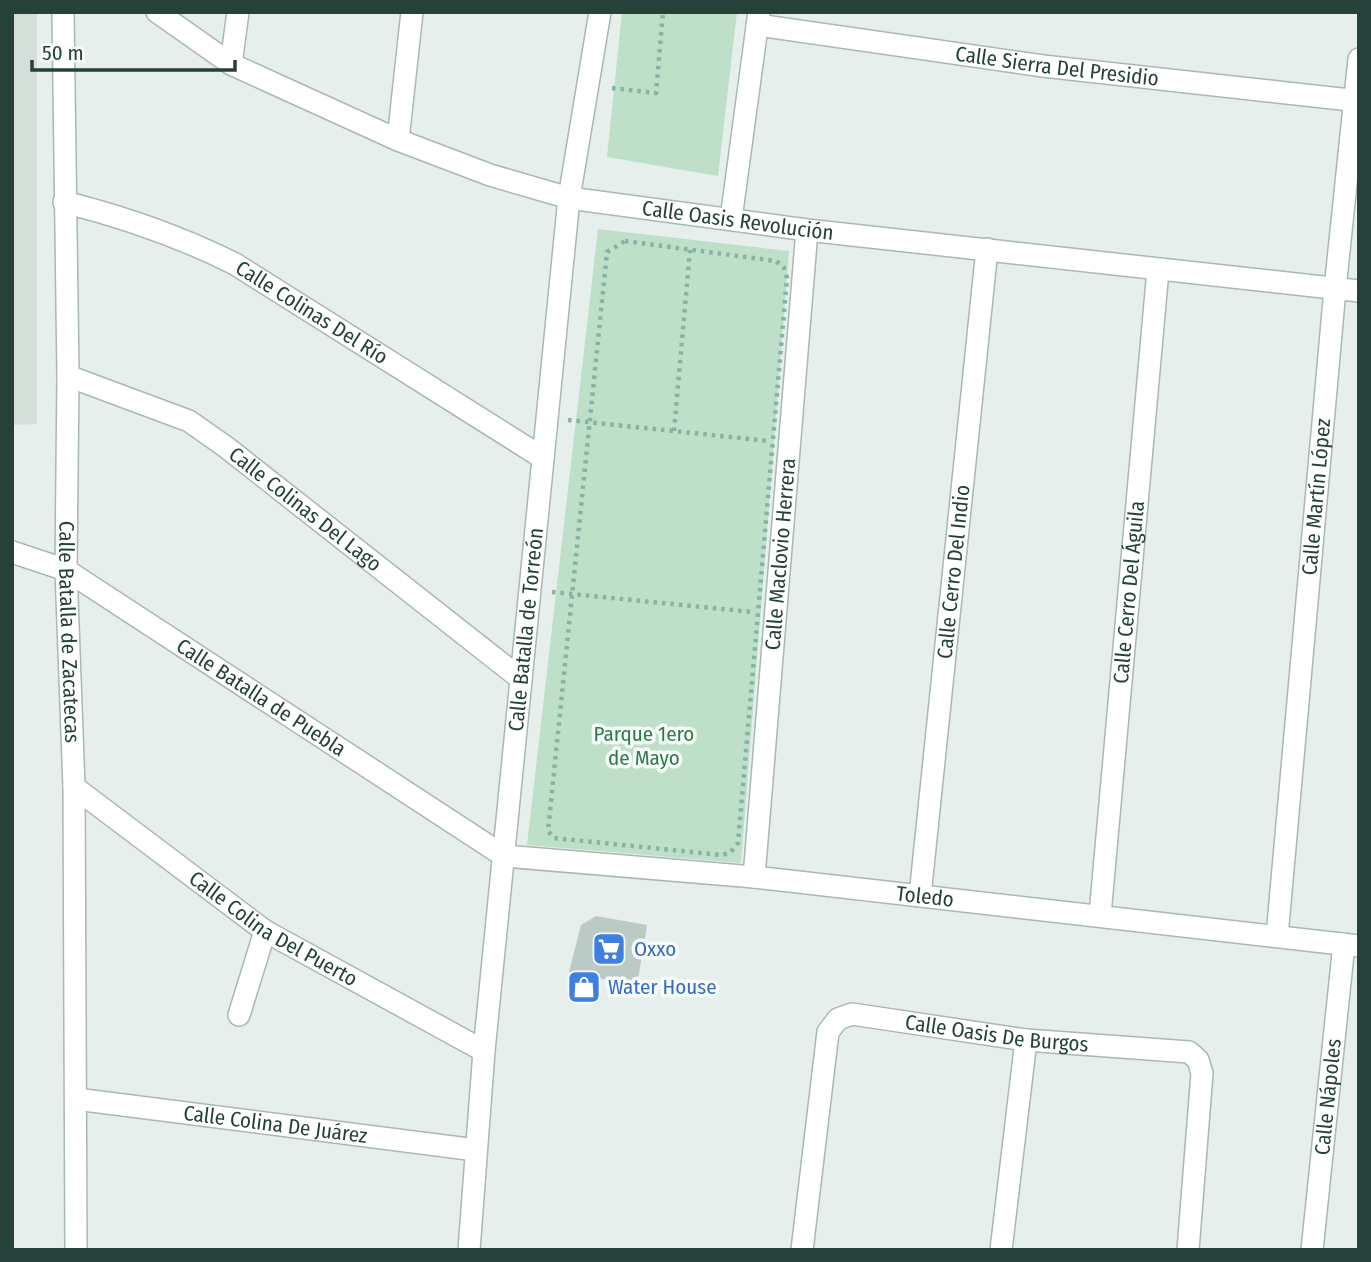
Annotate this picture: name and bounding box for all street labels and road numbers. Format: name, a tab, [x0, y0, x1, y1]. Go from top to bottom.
street label: Calle Sierra Del Presidio	[954, 41, 1160, 92]
street label: Calle Oasis Revolución	[641, 195, 835, 246]
street label: Calle Colinas Del Río	[231, 255, 393, 370]
street label: Calle Martín López	[1296, 417, 1336, 576]
street label: Calle Colinas Del Lago	[224, 441, 387, 577]
street label: Calle Maclovio Herrera	[760, 457, 801, 651]
street label: Calle Cerro Del Indio	[932, 483, 976, 660]
street label: Calle Cerro Del Águila	[1108, 500, 1150, 685]
street label: Calle Batalla de Zacatecas	[53, 521, 85, 743]
street label: Calle Batalla de Torreón	[503, 527, 549, 733]
street label: Calle Batalla de Puebla	[172, 633, 351, 762]
street label: Calle Colina Del Puerto	[184, 865, 362, 992]
street label: Toledo	[895, 880, 955, 913]
street label: Calle Oasis De Burgos	[903, 1009, 1089, 1058]
street label: Calle Nápoles	[1309, 1037, 1347, 1156]
street label: Calle Colina De Juárez	[182, 1100, 369, 1149]

